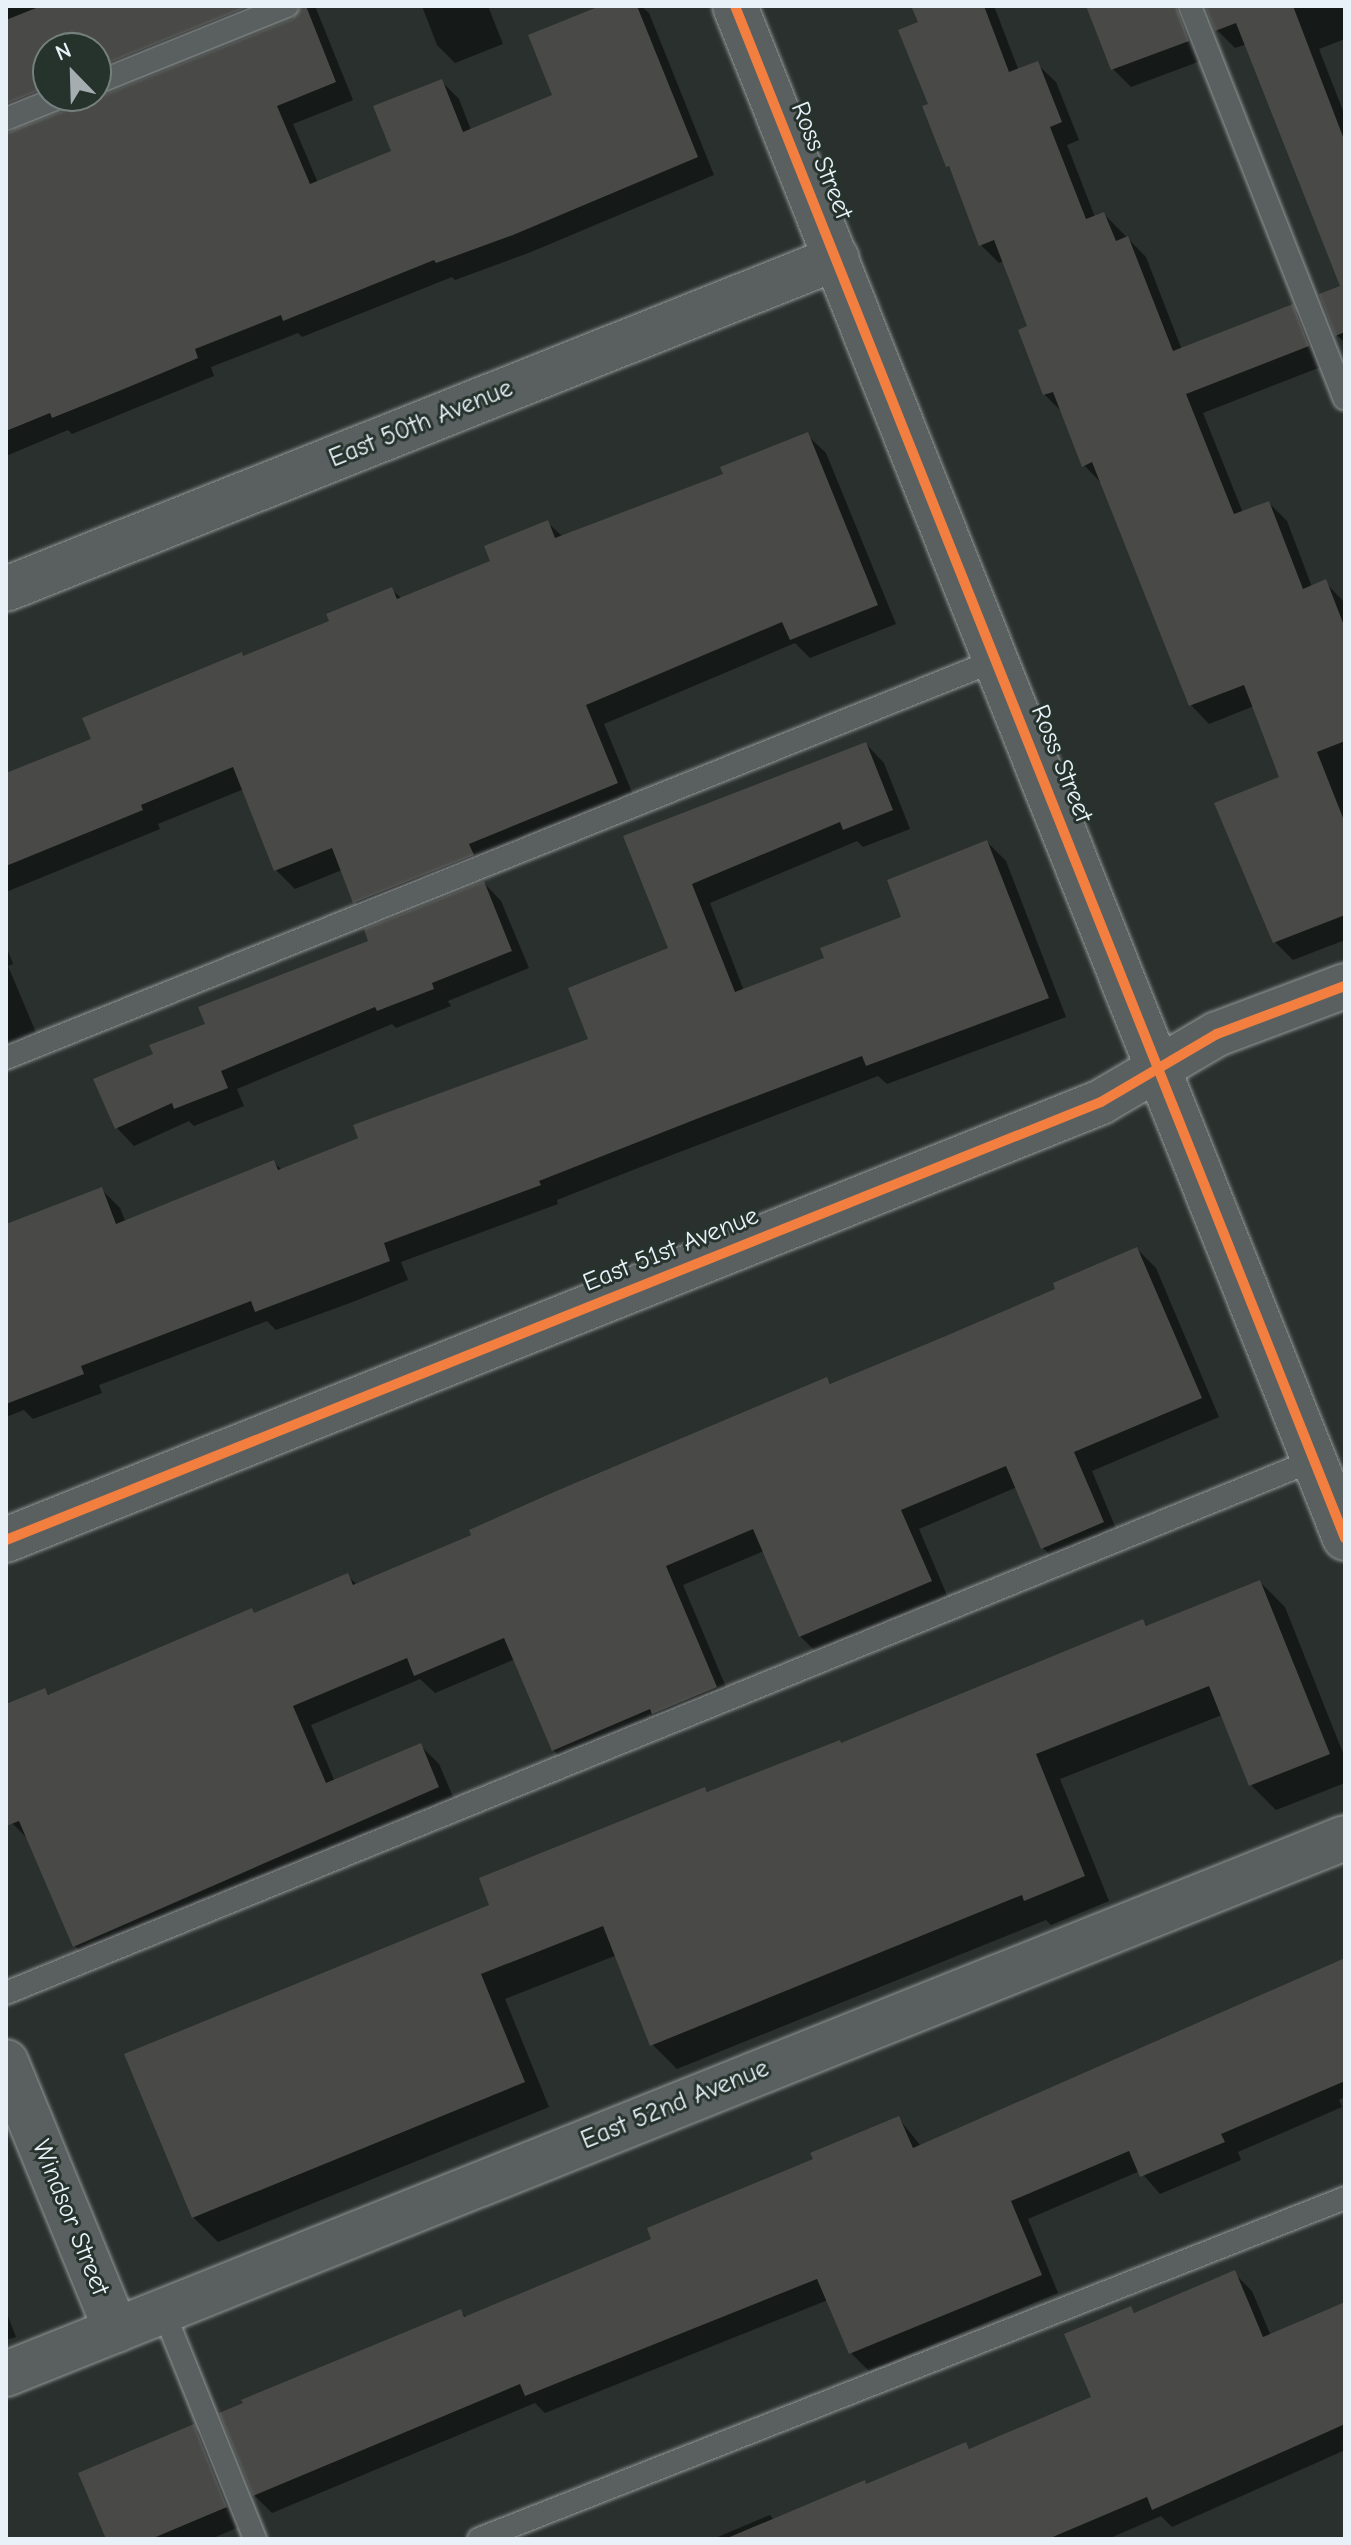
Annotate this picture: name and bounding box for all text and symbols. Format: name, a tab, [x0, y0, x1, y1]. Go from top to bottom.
north arrow	[32, 32, 112, 112]
text: N	[52, 37, 75, 67]
street label: Ross Street	[783, 98, 859, 224]
street label: East 50th Avenue	[325, 373, 517, 475]
street label: Ross Street	[1023, 701, 1099, 827]
street label: East 51st Avenue	[579, 1201, 763, 1299]
street label: East 52nd Avenue	[577, 2053, 773, 2157]
street label: Windsor Street	[25, 2136, 115, 2300]

